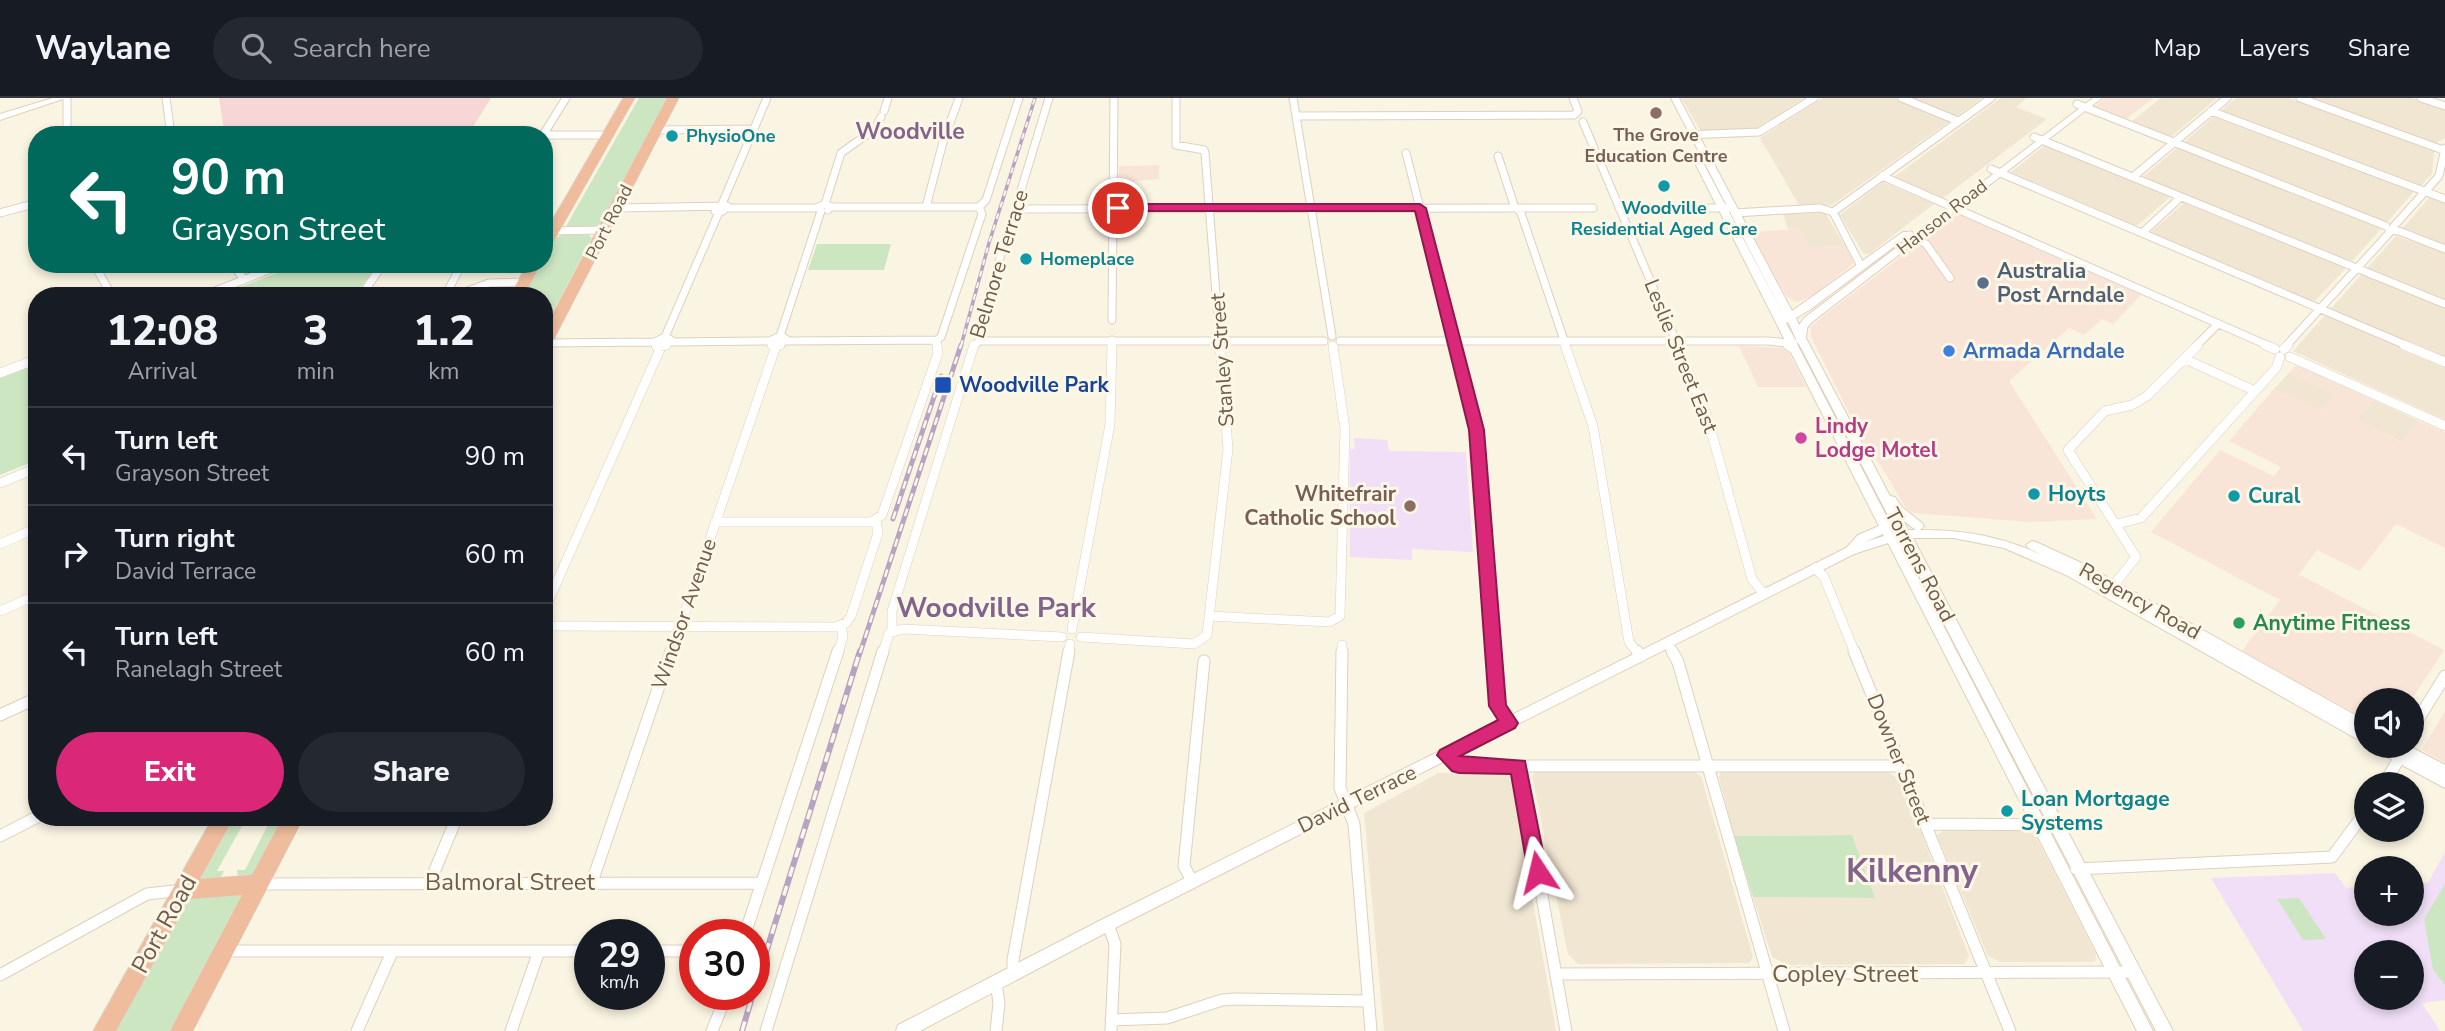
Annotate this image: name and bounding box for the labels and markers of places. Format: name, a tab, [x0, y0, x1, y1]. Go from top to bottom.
marker: The Grove Education Centre	[1648, 105, 1664, 121]
place label: The Grove Education Centre	[1585, 123, 1728, 168]
place label: PhysioOne	[686, 124, 776, 148]
marker: PhysioOne	[664, 128, 680, 144]
pin	[1088, 178, 1148, 238]
marker: Woodville Residential Aged Care	[1656, 178, 1672, 194]
place label: Woodville Residential Aged Care	[1571, 196, 1757, 241]
place label: Homeplace	[1040, 247, 1135, 271]
marker: Homeplace	[1018, 251, 1034, 267]
place label: Australia Post Arndale	[1997, 257, 2124, 309]
marker: Australia Post Arndale	[1975, 275, 1991, 291]
place label: Armada Arndale	[1963, 337, 2125, 365]
marker: Armada Arndale	[1941, 343, 1957, 359]
place label: Woodville Park	[959, 371, 1110, 399]
marker: Woodville Park	[933, 375, 953, 395]
place label: Lindy Lodge Motel	[1815, 412, 1938, 464]
marker: Lindy Lodge Motel	[1793, 430, 1809, 446]
place label: Whitefrair Catholic School	[1244, 480, 1397, 532]
place label: Hoyts	[2048, 480, 2106, 508]
place label: Cural	[2248, 482, 2301, 510]
marker: Hoyts	[2026, 486, 2042, 502]
marker: Cural	[2226, 488, 2242, 504]
marker: Whitefrair Catholic School	[1402, 498, 1418, 514]
place label: Anytime Fitness	[2253, 609, 2410, 637]
marker: Anytime Fitness	[2231, 615, 2247, 631]
place label: Loan Mortgage Systems	[2021, 785, 2170, 837]
marker: Loan Mortgage Systems	[1999, 803, 2015, 819]

